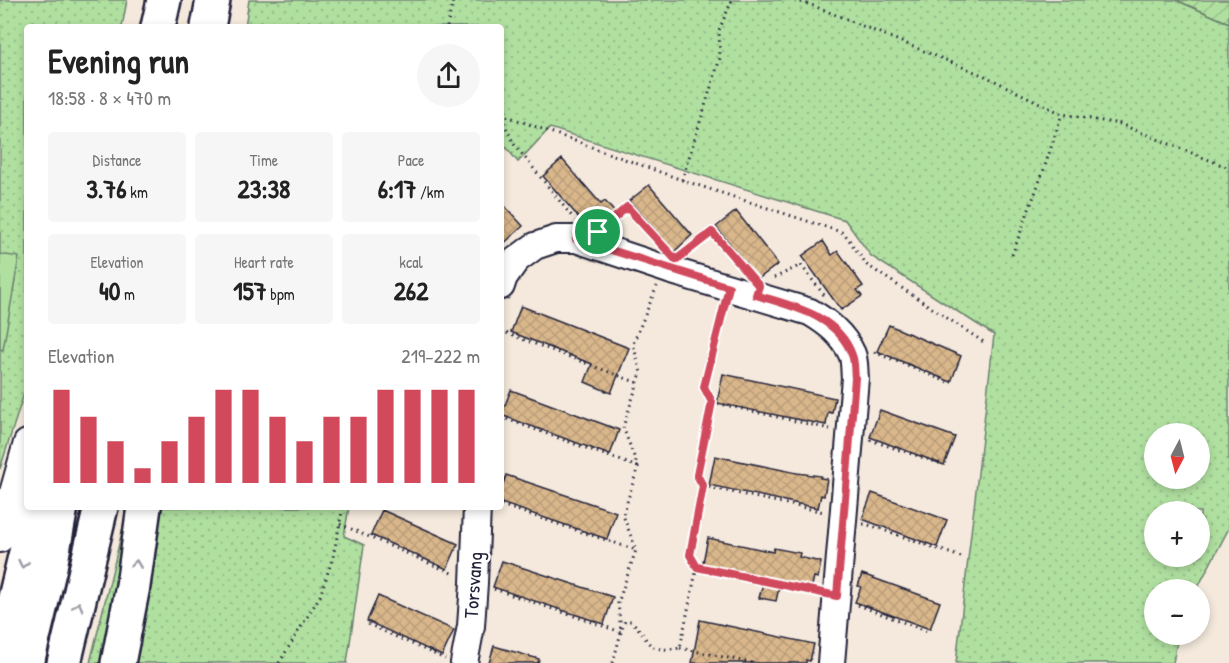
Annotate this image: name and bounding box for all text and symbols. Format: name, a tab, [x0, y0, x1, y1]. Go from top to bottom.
text: Evening run	[48, 39, 189, 83]
button: share	[417, 44, 480, 107]
text: 18:58 · 8 × 470 m	[48, 84, 171, 111]
text: Distance	[93, 149, 141, 171]
text: Time	[250, 149, 278, 171]
text: Pace	[398, 149, 424, 171]
text: 3.76	[86, 171, 127, 206]
text: 23:38	[238, 171, 290, 206]
text: 6:17	[378, 171, 416, 206]
text: km	[127, 181, 148, 203]
text: /km	[416, 181, 444, 203]
pin	[572, 206, 623, 257]
icon: arrive	[581, 215, 614, 248]
text: Elevation	[90, 251, 144, 273]
text: Heart rate	[234, 251, 294, 273]
text: kcal	[399, 251, 423, 273]
text: 40	[99, 273, 120, 308]
text: 157	[233, 273, 267, 308]
text: 262	[394, 273, 428, 308]
text: m	[120, 283, 135, 305]
text: bpm	[267, 283, 295, 305]
text: Elevation	[48, 342, 114, 369]
text: 219–222 m	[401, 342, 480, 369]
north arrow	[1144, 423, 1210, 489]
map controls	[1144, 423, 1210, 645]
button: +	[1144, 501, 1210, 567]
street label: Torsvang	[457, 551, 488, 619]
one-way arrow	[17, 559, 30, 569]
one-way arrow	[129, 560, 141, 569]
button: −	[1144, 579, 1210, 645]
one-way arrow	[70, 601, 83, 611]

